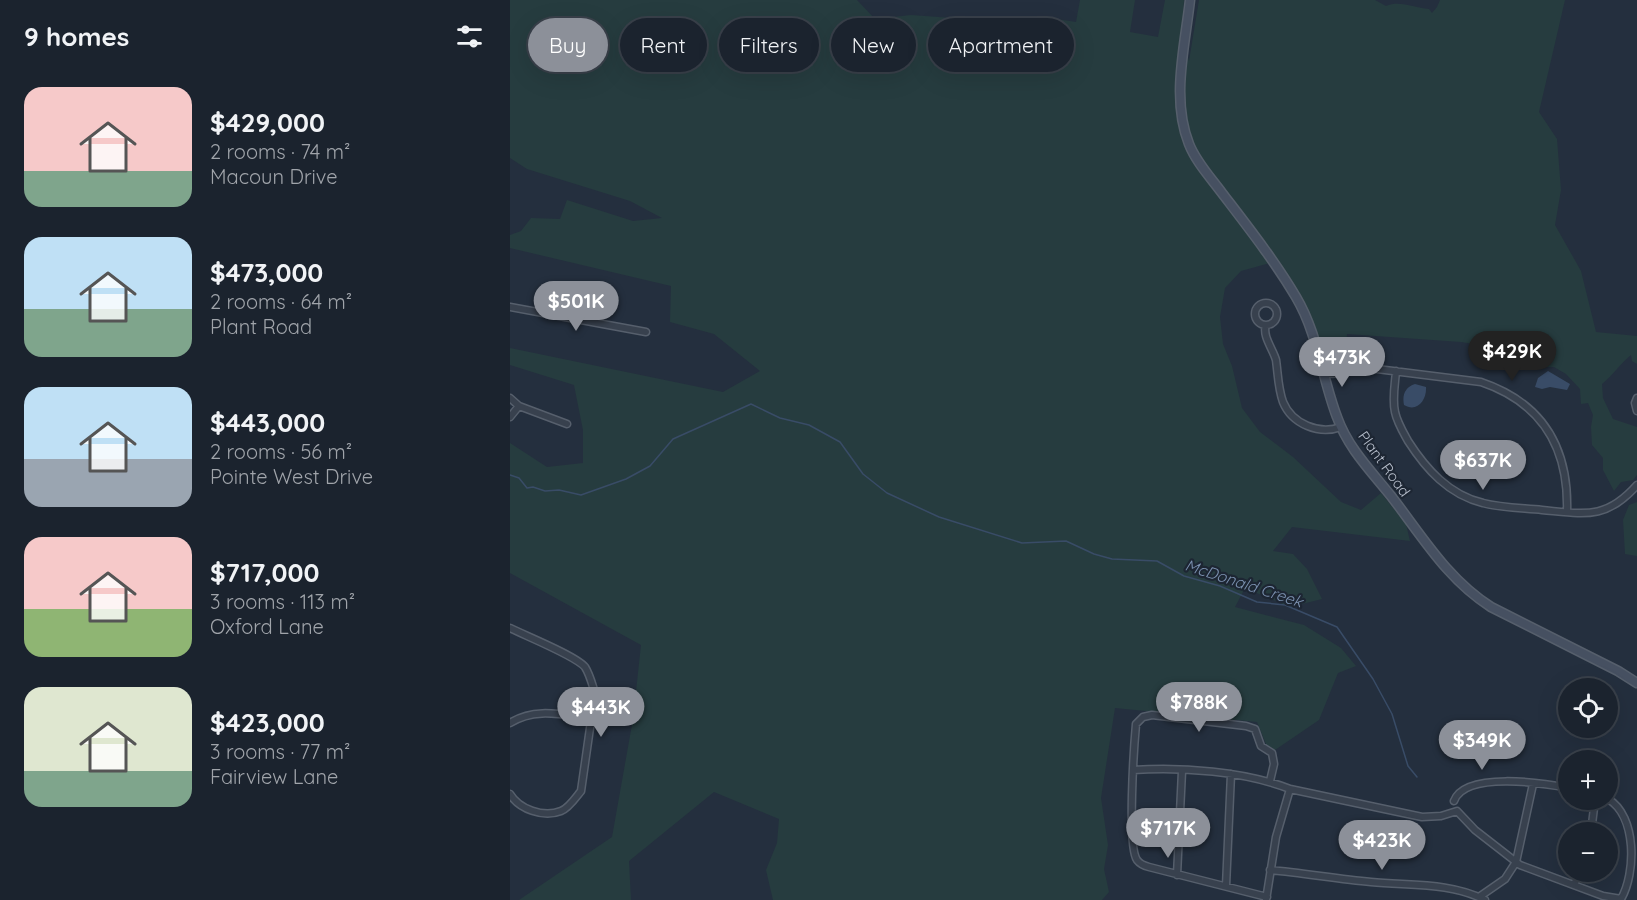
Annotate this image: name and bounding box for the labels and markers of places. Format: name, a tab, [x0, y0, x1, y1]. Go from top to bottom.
pin: $501K	[534, 281, 618, 332]
pin: $429K	[1470, 331, 1554, 382]
pin: $473K	[1300, 337, 1384, 388]
pin: $637K	[1441, 440, 1525, 491]
pin: $788K	[1157, 682, 1241, 733]
pin: $443K	[559, 687, 643, 738]
pin: $349K	[1440, 720, 1524, 771]
pin: $717K	[1126, 808, 1210, 859]
pin: $423K	[1340, 820, 1424, 871]

